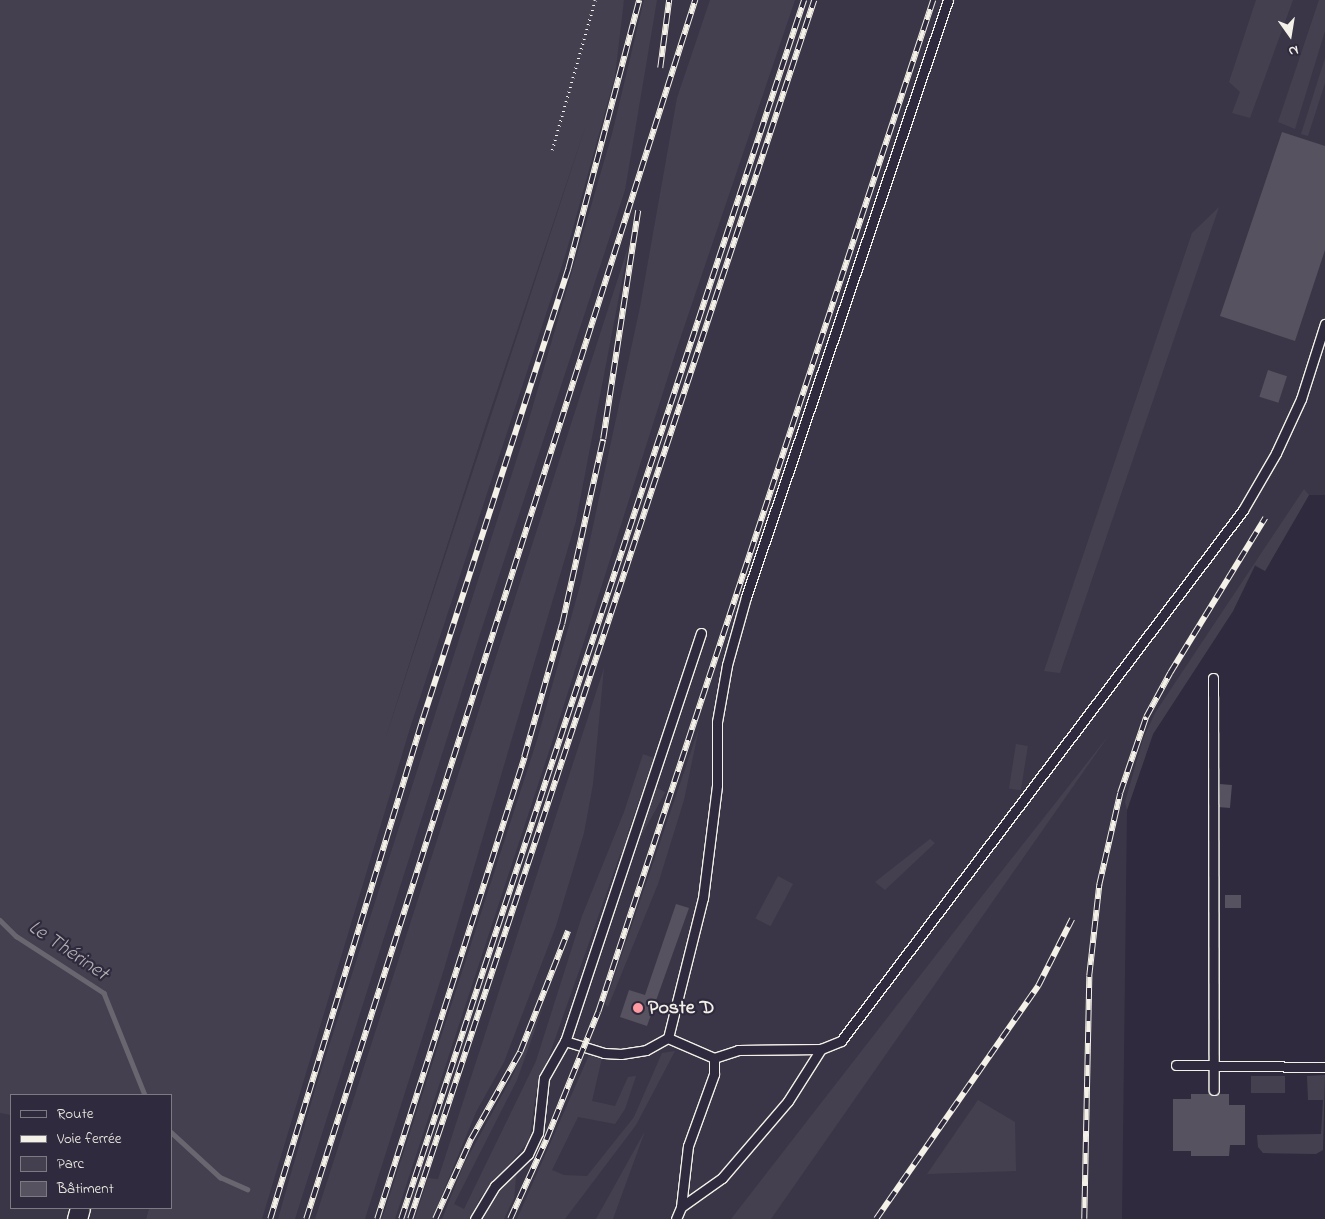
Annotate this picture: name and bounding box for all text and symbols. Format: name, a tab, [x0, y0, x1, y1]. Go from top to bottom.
north arrow	[1265, 10, 1315, 60]
text: N	[1287, 39, 1300, 61]
water label: Le Thérinet	[23, 915, 113, 987]
place label: Poste D	[648, 996, 714, 1020]
marker: Poste D	[632, 1002, 644, 1014]
legend	[10, 1094, 172, 1209]
text: Route	[57, 1103, 93, 1125]
text: Voie ferrée	[57, 1128, 121, 1150]
text: Parc	[57, 1153, 84, 1175]
text: Bâtiment	[57, 1178, 114, 1200]

